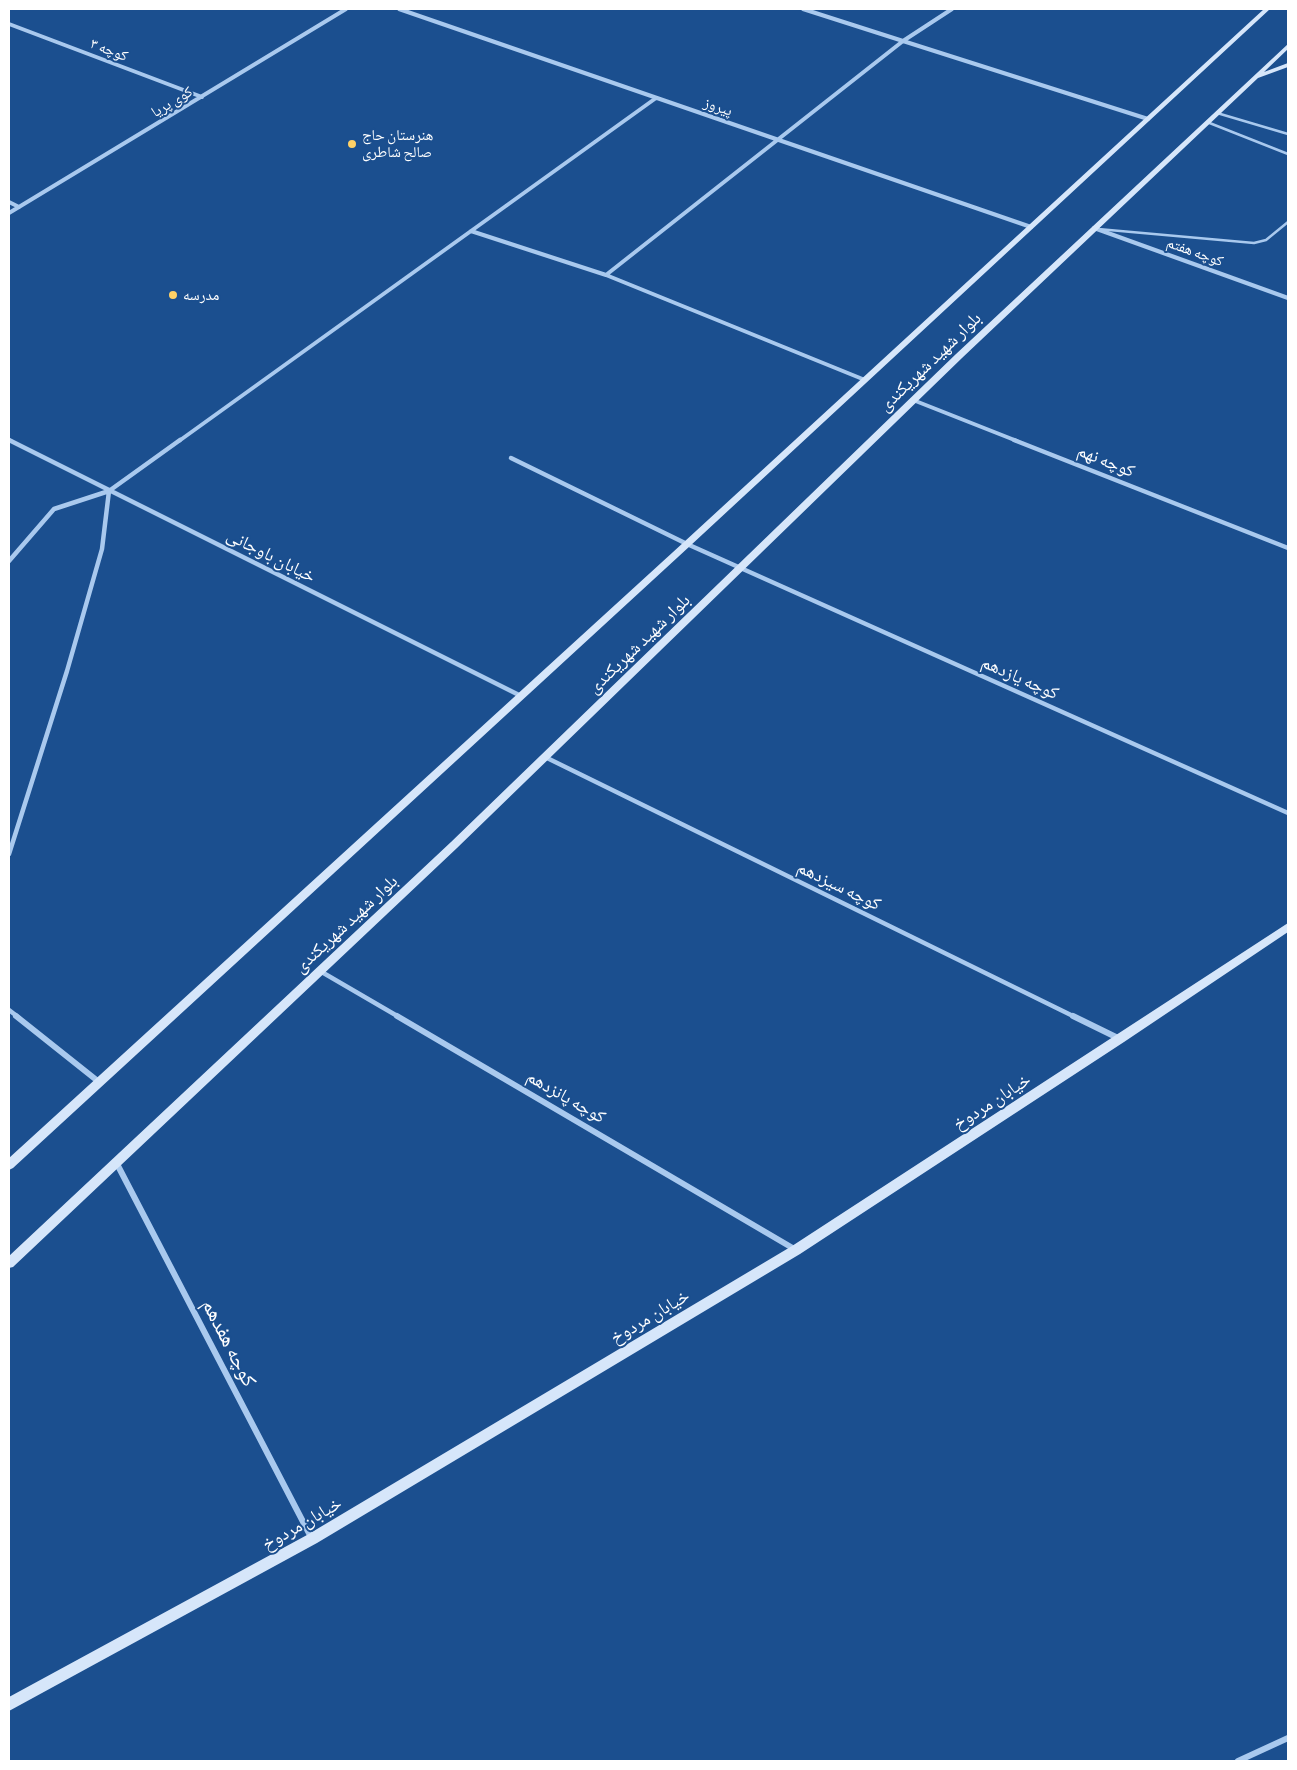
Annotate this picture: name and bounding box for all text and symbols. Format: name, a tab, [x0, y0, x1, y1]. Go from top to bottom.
street label: کوچه ۳	[88, 35, 130, 65]
street label: کوی پریا	[148, 83, 196, 121]
street label: پیروز	[701, 94, 735, 120]
place label: هنرستان حاج صالح شاطری	[362, 126, 433, 161]
marker: هنرستان حاج صالح شاطری	[346, 138, 358, 150]
street label: کوچه هفتم	[1164, 233, 1226, 271]
place label: مدرسه	[183, 286, 219, 304]
marker: مدرسه	[167, 289, 179, 301]
street label: بلوار شهید شهریکندی	[874, 308, 986, 416]
street label: کوچه نهم	[1074, 440, 1138, 482]
street label: خیابان باوجانی	[223, 524, 319, 588]
street label: بلوار شهید شهریکندی	[583, 590, 695, 698]
street label: کوچه یازدهم	[978, 651, 1062, 705]
street label: کوچه سیزدهم	[794, 857, 884, 915]
street label: بلوار شهید شهریکندی	[290, 870, 402, 978]
street label: کوچه پانزدهم	[523, 1066, 609, 1128]
street label: خیابان مردوخ	[949, 1069, 1035, 1135]
street label: خیابان مردوخ	[607, 1285, 693, 1349]
street label: کوچه هفدهم	[196, 1295, 262, 1391]
street label: خیابان مردوخ	[258, 1493, 346, 1555]

